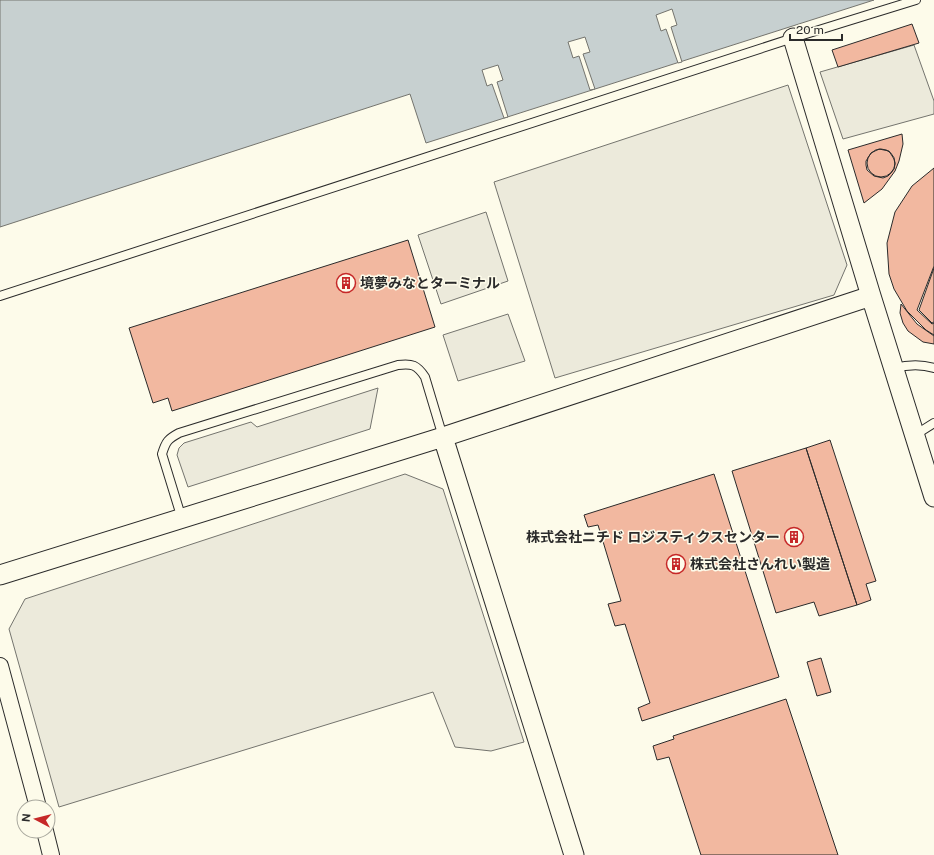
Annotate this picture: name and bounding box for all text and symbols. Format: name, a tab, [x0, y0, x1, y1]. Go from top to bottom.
scale bar	[790, 16, 842, 42]
text: 20 m	[796, 23, 824, 37]
building icon: 境夢みなとターミナル	[335, 272, 357, 294]
place label: 境夢みなとターミナル	[360, 275, 500, 291]
building icon: 株式会社ニチド ロジスティクスセンター	[783, 526, 805, 548]
place label: 株式会社ニチド ロジスティクスセンター	[526, 529, 780, 545]
building icon: 株式会社さんれい製造	[665, 553, 687, 575]
place label: 株式会社さんれい製造	[690, 556, 830, 572]
north arrow	[16, 799, 56, 839]
text: N	[20, 813, 33, 823]

